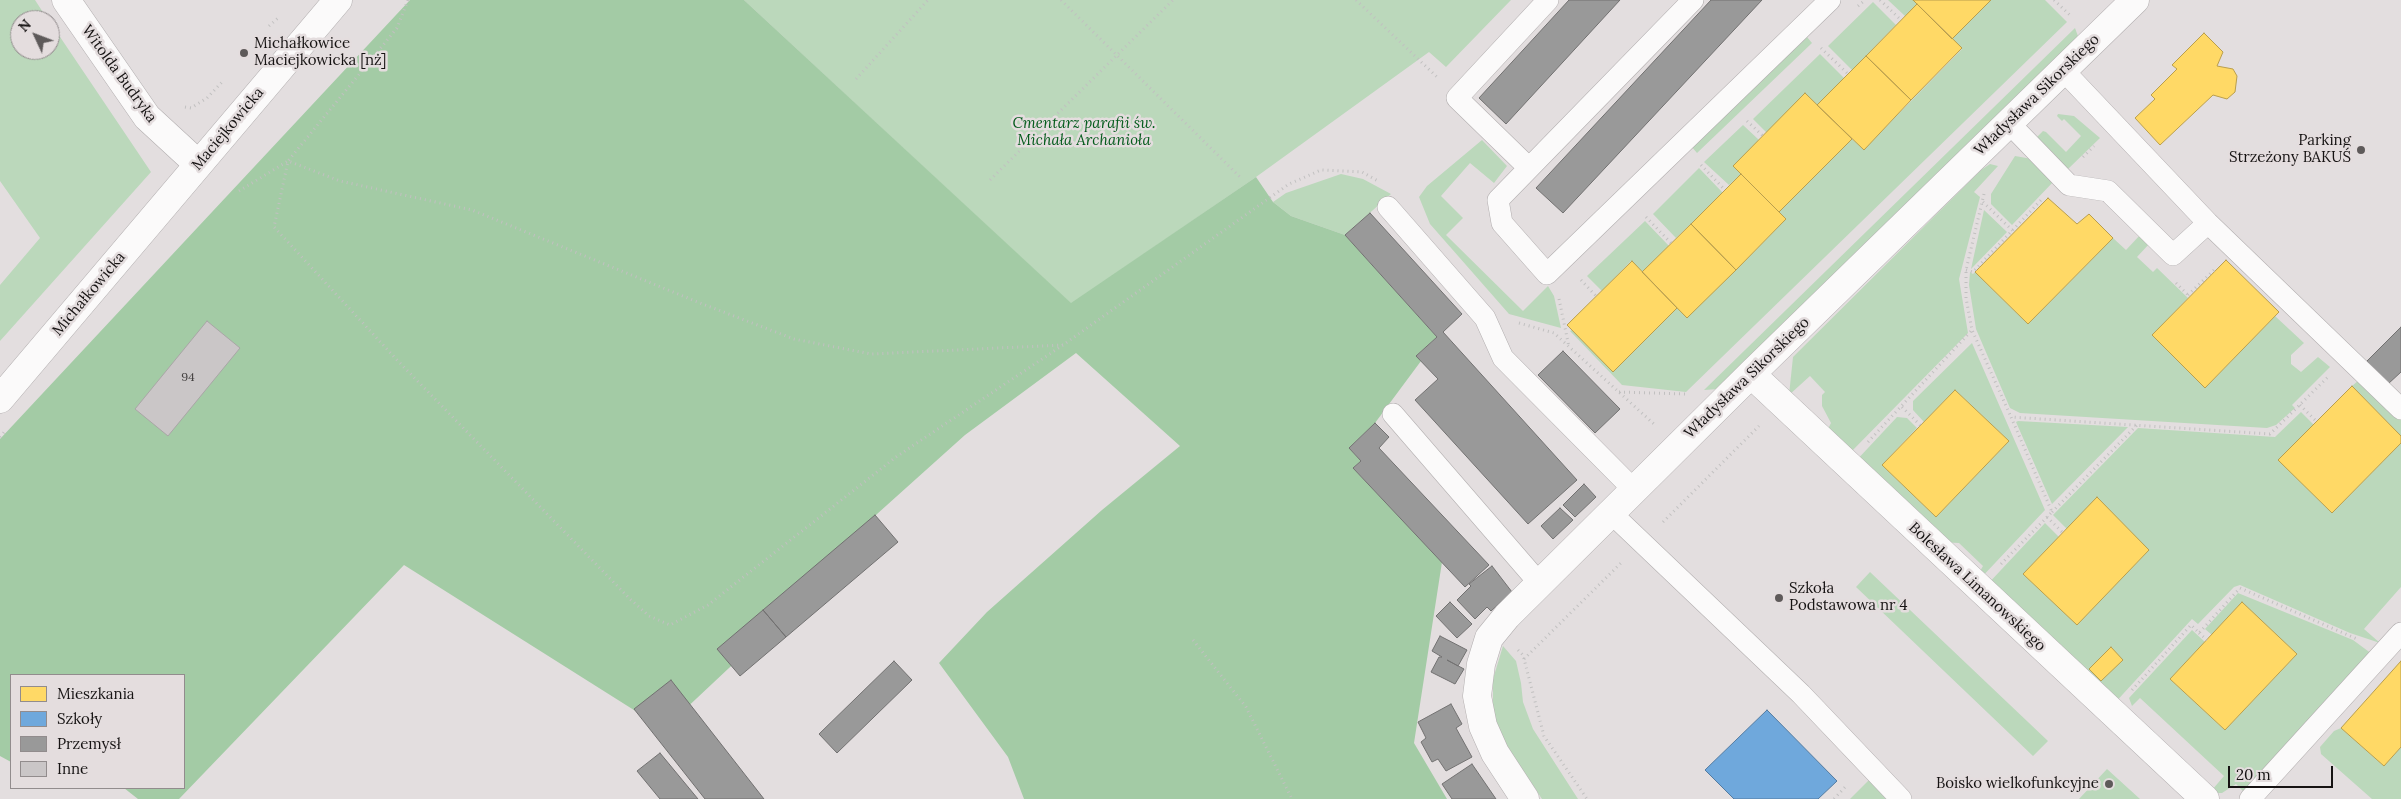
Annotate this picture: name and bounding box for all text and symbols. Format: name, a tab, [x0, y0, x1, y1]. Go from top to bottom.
north arrow	[10, 10, 60, 60]
text: N	[14, 15, 35, 36]
street label: Witolda Budryka	[78, 22, 160, 126]
street label: Władysława Sikorskiego	[1971, 31, 2103, 159]
place label: Michałkowice Maciejkowicka [nż]	[254, 35, 386, 70]
marker: Michałkowice Maciejkowicka [nż]	[238, 47, 250, 59]
street label: Maciejkowicka	[188, 84, 268, 174]
park label: Cmentarz parafii św. Michała Archanioła	[1012, 115, 1156, 150]
place label: Parking Strzeżony BAKUŚ	[2229, 132, 2351, 167]
marker: Parking Strzeżony BAKUŚ	[2355, 144, 2367, 156]
street label: Michałkowicka	[49, 248, 129, 340]
street label: Władysława Sikorskiego	[1681, 314, 1813, 442]
house number: 94	[181, 371, 195, 385]
street label: Bolesława Limanowskiego	[1905, 519, 2049, 655]
place label: Szkoła Podstawowa nr 4	[1789, 580, 1908, 615]
marker: Szkoła Podstawowa nr 4	[1773, 592, 1785, 604]
legend	[10, 674, 185, 789]
text: Mieszkania	[57, 684, 135, 703]
text: Szkoły	[57, 709, 102, 728]
text: Przemysł	[57, 734, 121, 753]
scale bar	[2231, 756, 2336, 788]
text: Inne	[57, 759, 88, 778]
text: 20 m	[2236, 765, 2271, 784]
place label: Boisko wielkofunkcyjne	[1936, 775, 2099, 793]
marker: Boisko wielkofunkcyjne	[2103, 778, 2115, 790]

